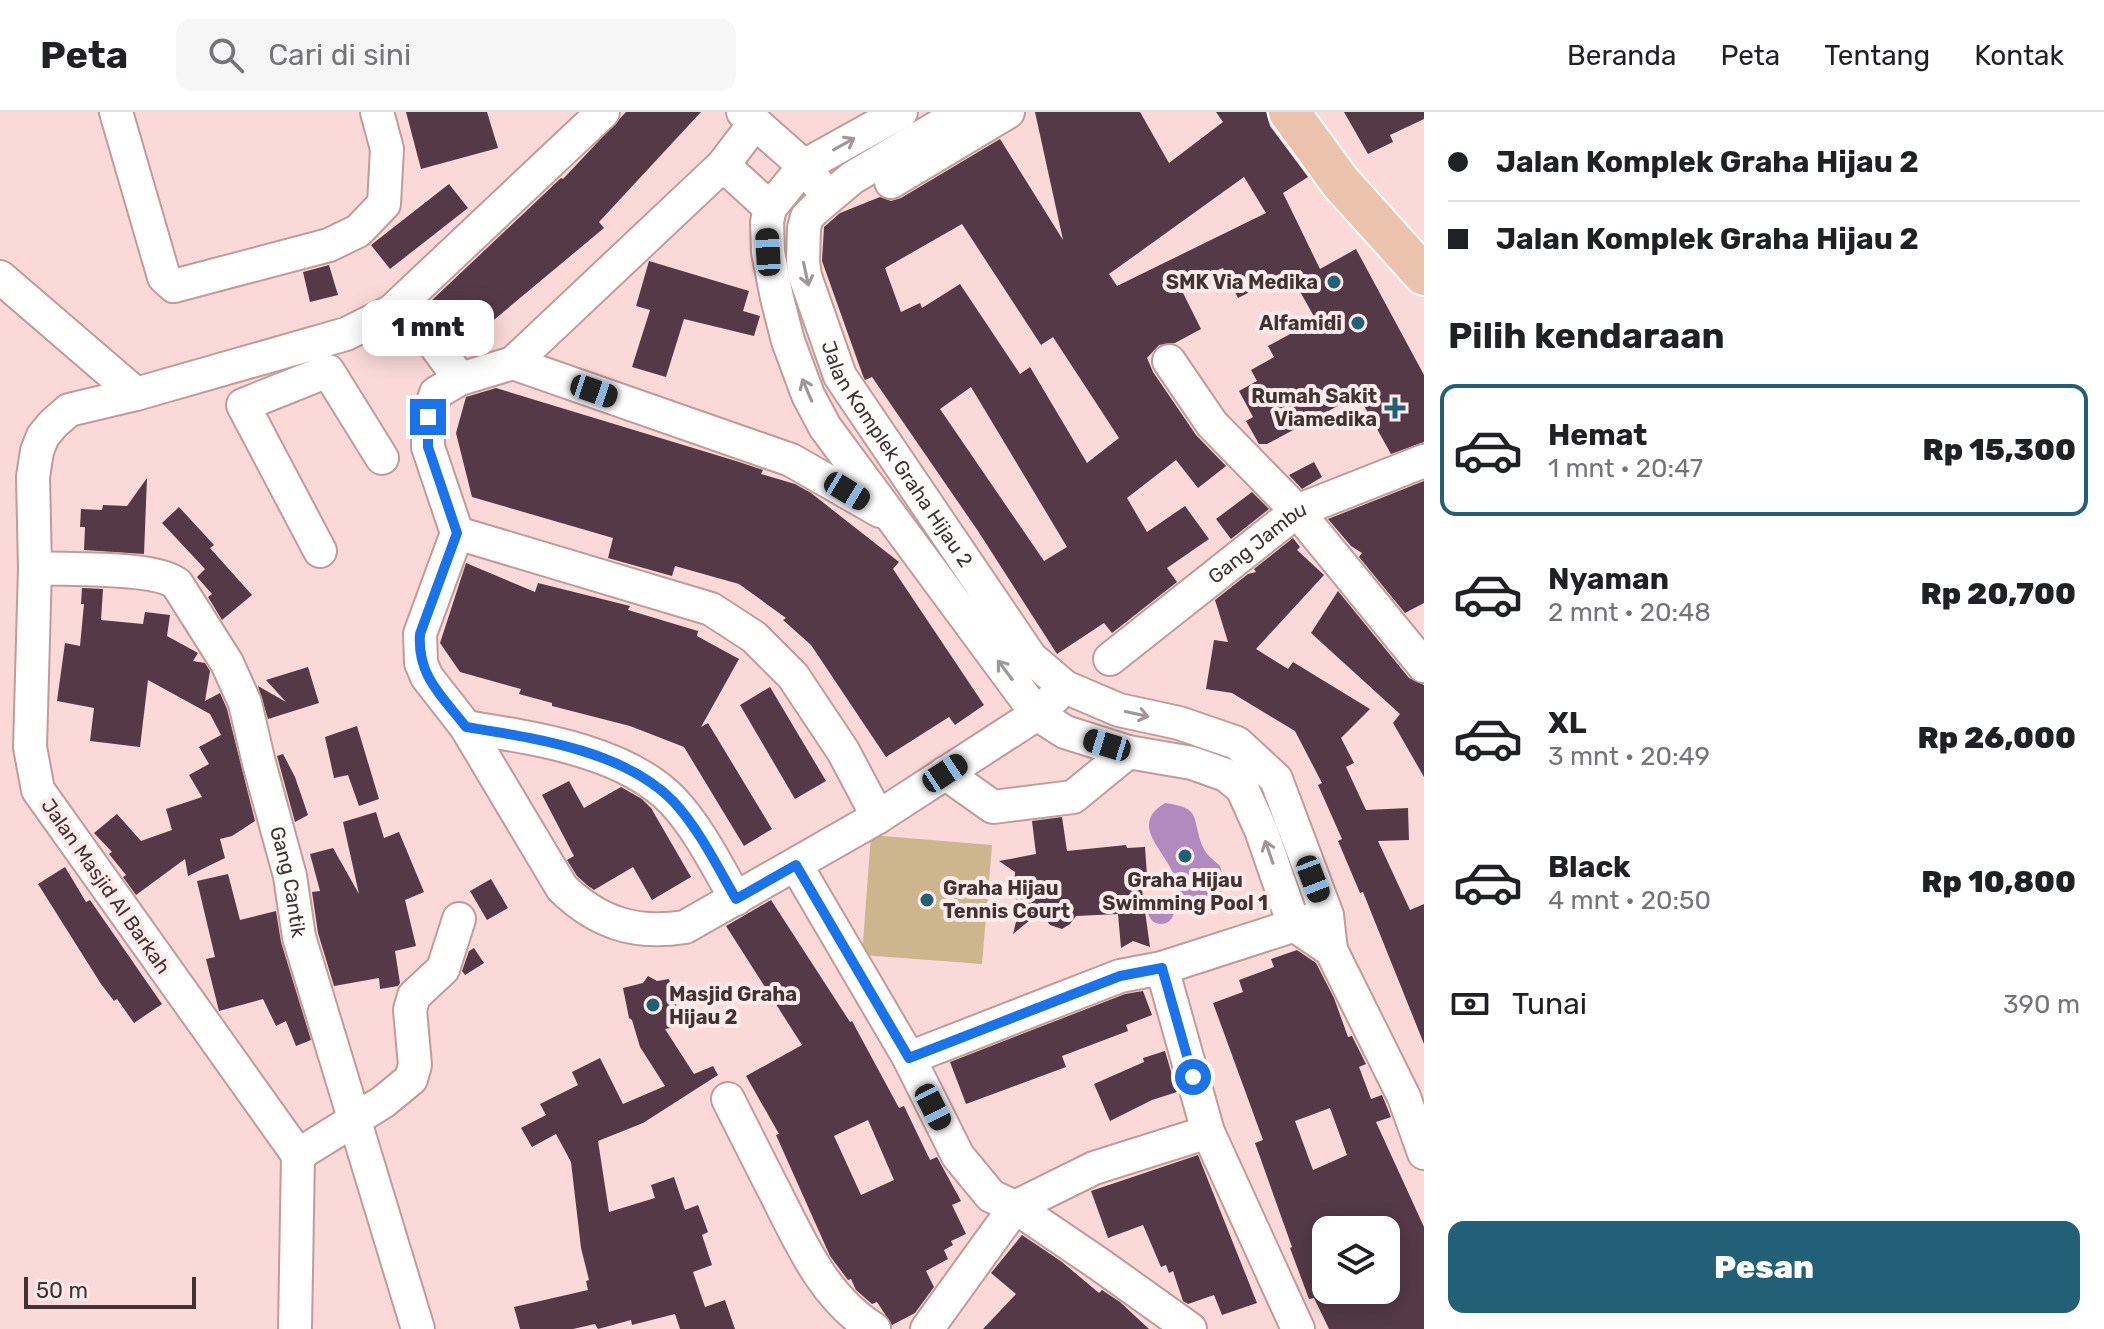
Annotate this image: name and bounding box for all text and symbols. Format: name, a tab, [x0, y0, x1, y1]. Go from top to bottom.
search box	[176, 19, 736, 91]
text: Peta	[40, 32, 128, 78]
icon: search	[204, 33, 248, 77]
text: Cari di sini	[268, 37, 411, 73]
text: Beranda	[1567, 39, 1676, 72]
text: Peta	[1720, 39, 1780, 72]
text: Tentang	[1824, 39, 1930, 72]
text: Kontak	[1974, 39, 2064, 72]
one-way arrow	[831, 136, 855, 151]
text: Jalan Komplek Graha Hijau 2	[1496, 144, 1919, 180]
text: Jalan Komplek Graha Hijau 2	[1496, 221, 1919, 257]
car	[755, 227, 781, 277]
one-way arrow	[799, 260, 814, 286]
place label: SMK Via Medika	[1166, 270, 1318, 294]
marker: SMK Via Medika	[1325, 273, 1343, 291]
callout: 1 mnt	[362, 301, 494, 357]
place label: Alfamidi	[1259, 311, 1342, 335]
text: 1 mnt	[392, 312, 465, 343]
marker: Alfamidi	[1349, 314, 1367, 332]
text: Pilih kendaraan	[1448, 314, 1725, 357]
street label: Jalan Komplek Graha Hijau 2	[817, 338, 978, 572]
car	[567, 372, 621, 410]
one-way arrow	[798, 378, 813, 403]
place label: Rumah Sakit Viamedika	[1251, 384, 1377, 431]
marker: Rumah Sakit Viamedika	[1384, 397, 1406, 419]
route end	[410, 399, 446, 435]
icon: car	[1452, 414, 1524, 486]
text: Hemat	[1548, 417, 1647, 453]
text: Rp 15,300	[1922, 432, 2076, 468]
text: 1 mnt · 20:47	[1548, 453, 1703, 484]
car	[820, 468, 874, 514]
street label: Gang Jambu	[1203, 497, 1310, 589]
icon: car	[1452, 558, 1524, 630]
text: Nyaman	[1548, 561, 1669, 597]
text: Rp 20,700	[1921, 576, 2076, 612]
text: 2 mnt · 20:48	[1548, 597, 1711, 628]
one-way arrow	[997, 660, 1014, 682]
icon: car	[1452, 702, 1524, 774]
text: XL	[1548, 705, 1587, 741]
one-way arrow	[1124, 707, 1150, 722]
text: Rp 26,000	[1917, 720, 2076, 756]
car	[1081, 727, 1133, 763]
text: 3 mnt · 20:49	[1548, 741, 1710, 772]
car	[918, 750, 972, 796]
street label: Jalan Masjid Al Barkah	[36, 794, 176, 978]
street label: Gang Cantik	[265, 824, 311, 940]
one-way arrow	[1260, 840, 1275, 865]
icon: car	[1452, 846, 1524, 918]
marker: Graha Hijau Swimming Pool 1	[1176, 847, 1194, 865]
text: Black	[1548, 849, 1631, 885]
car	[1293, 852, 1333, 906]
text: Rp 10,800	[1921, 864, 2076, 900]
place label: Graha Hijau Swimming Pool 1	[1102, 868, 1268, 915]
place label: Graha Hijau Tennis Court	[943, 876, 1070, 923]
text: 4 mnt · 20:50	[1548, 885, 1711, 916]
marker: Graha Hijau Tennis Court	[918, 891, 936, 909]
place label: Masjid Graha Hijau 2	[669, 982, 797, 1029]
icon: cash	[1448, 982, 1492, 1026]
text: Tunai	[1512, 986, 1587, 1022]
text: 390 m	[2003, 989, 2080, 1020]
marker: Masjid Graha Hijau 2	[644, 996, 662, 1014]
route start	[1175, 1059, 1211, 1095]
car	[911, 1080, 955, 1134]
map controls	[1312, 1216, 1400, 1304]
button: layers	[1312, 1216, 1400, 1304]
button: Pesan	[1448, 1221, 2080, 1313]
scale bar	[24, 1273, 196, 1309]
text: 50 m	[36, 1277, 88, 1304]

